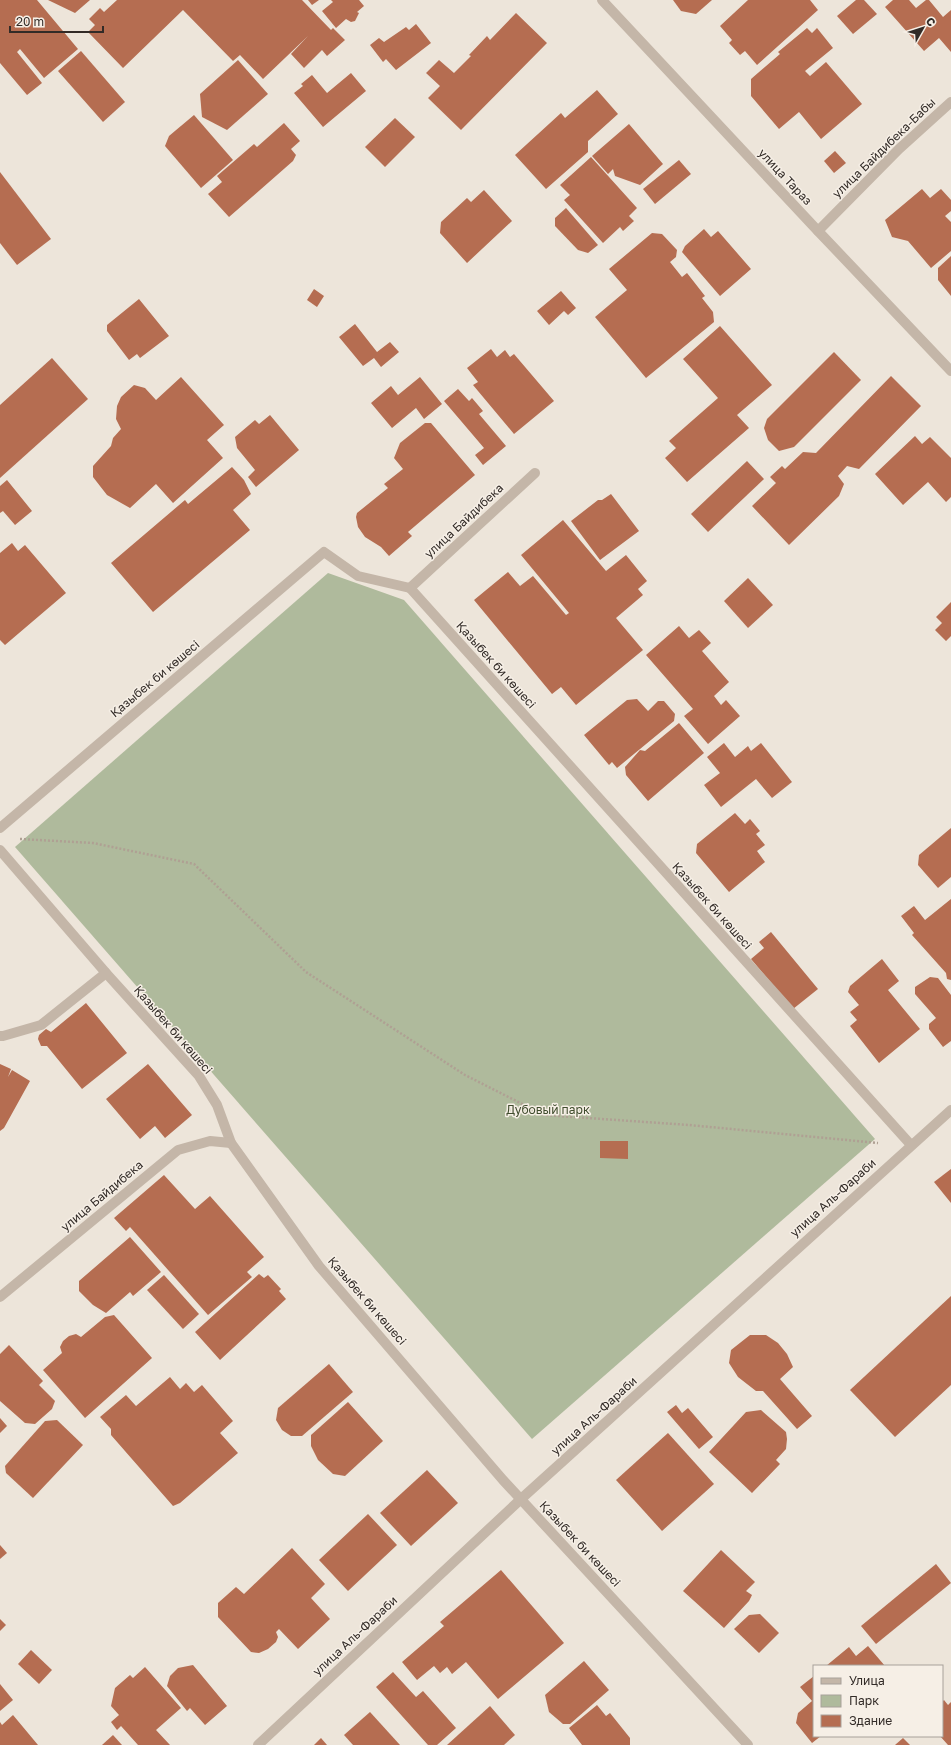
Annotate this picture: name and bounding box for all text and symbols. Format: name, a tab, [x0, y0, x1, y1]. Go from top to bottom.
scale bar	[10, 8, 103, 34]
north arrow	[903, 8, 943, 48]
text: 20 m	[16, 14, 44, 29]
text: С	[924, 14, 939, 29]
street label: улица Байдибека-Бабы	[829, 94, 938, 201]
street label: улица Тараз	[755, 145, 815, 208]
street label: улица Байдибека	[421, 480, 506, 561]
street label: Қазыбек би көшесі	[453, 618, 539, 711]
street label: Қазыбек би көшесі	[107, 637, 202, 720]
street label: Қазыбек би көшесі	[669, 859, 755, 952]
street label: Қазыбек би көшесі	[131, 982, 216, 1077]
park label: Дубовый парк	[506, 1102, 590, 1117]
street label: улица Аль-Фараби	[787, 1155, 879, 1240]
street label: улица Байдибека	[58, 1157, 146, 1234]
street label: Қазыбек би көшесі	[325, 1253, 410, 1348]
street label: улица Аль-Фараби	[548, 1373, 640, 1458]
street label: Қазыбек би көшесі	[537, 1498, 624, 1590]
street label: улица Аль-Фараби	[309, 1593, 400, 1679]
legend	[813, 1665, 943, 1737]
text: Улица	[849, 1673, 885, 1688]
text: Парк	[849, 1693, 879, 1708]
text: Здание	[849, 1713, 892, 1728]

